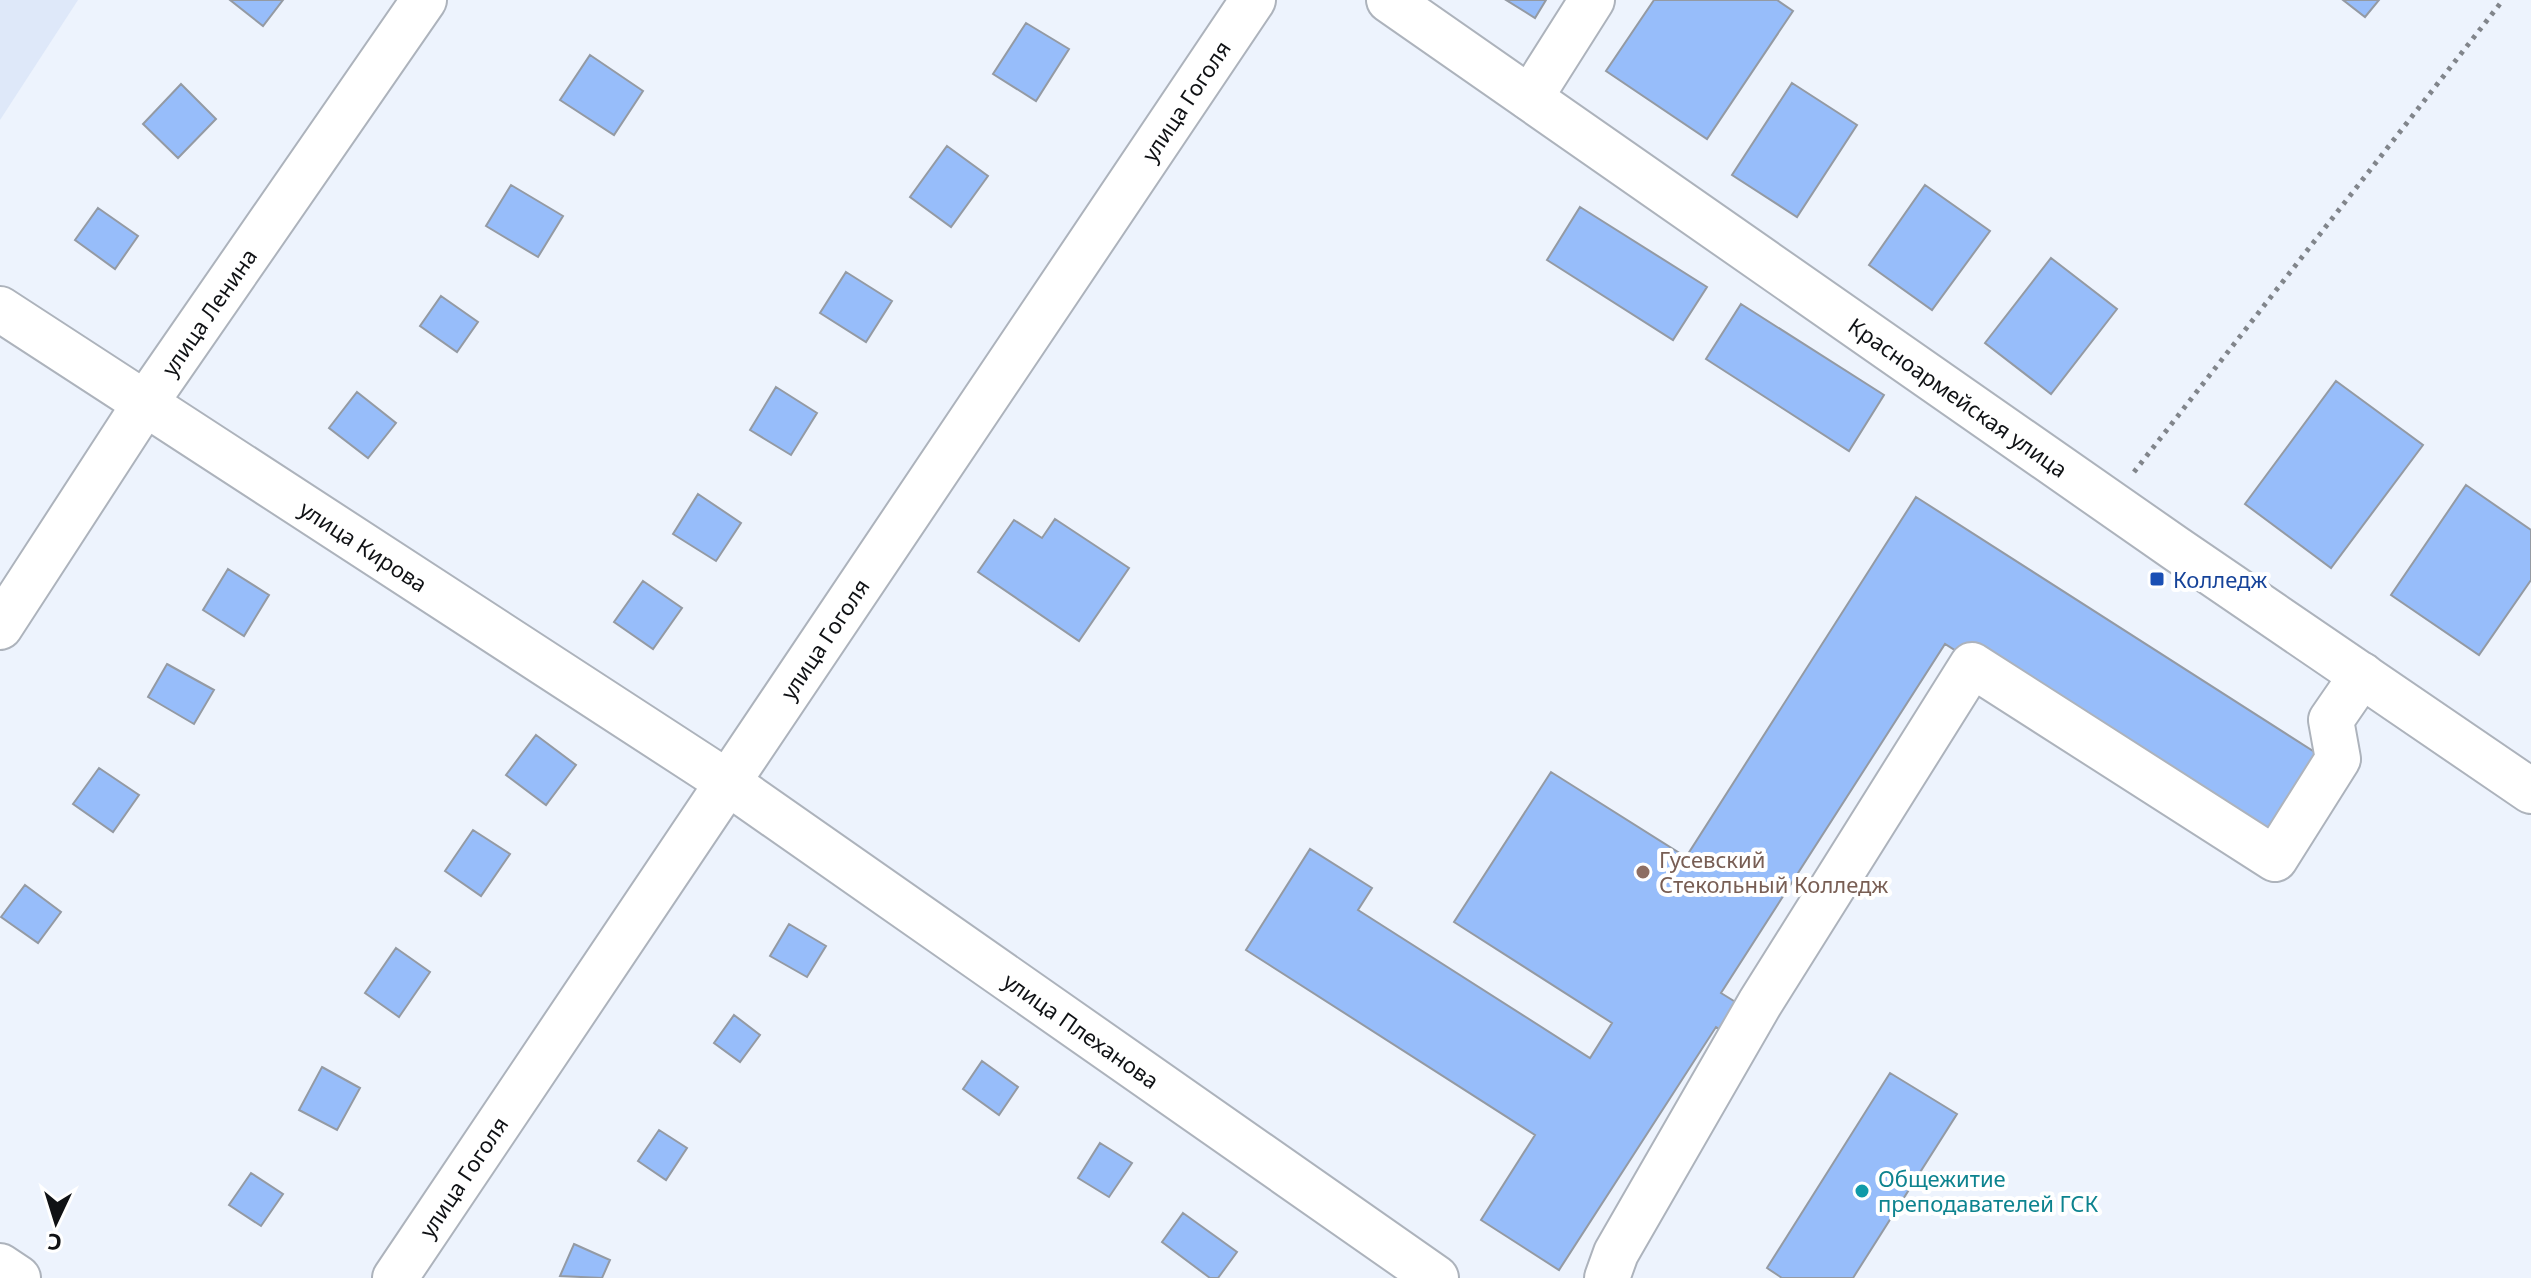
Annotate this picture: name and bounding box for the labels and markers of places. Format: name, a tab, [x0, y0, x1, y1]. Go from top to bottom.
place label: Колледж	[2173, 564, 2267, 594]
marker: Колледж	[2148, 570, 2166, 588]
place label: Гусевский Стекольный Колледж	[1659, 844, 1888, 899]
marker: Гусевский Стекольный Колледж	[1634, 863, 1652, 881]
place label: Общежитие преподавателей ГСК	[1878, 1163, 2098, 1218]
marker: Общежитие преподавателей ГСК	[1853, 1182, 1871, 1200]

